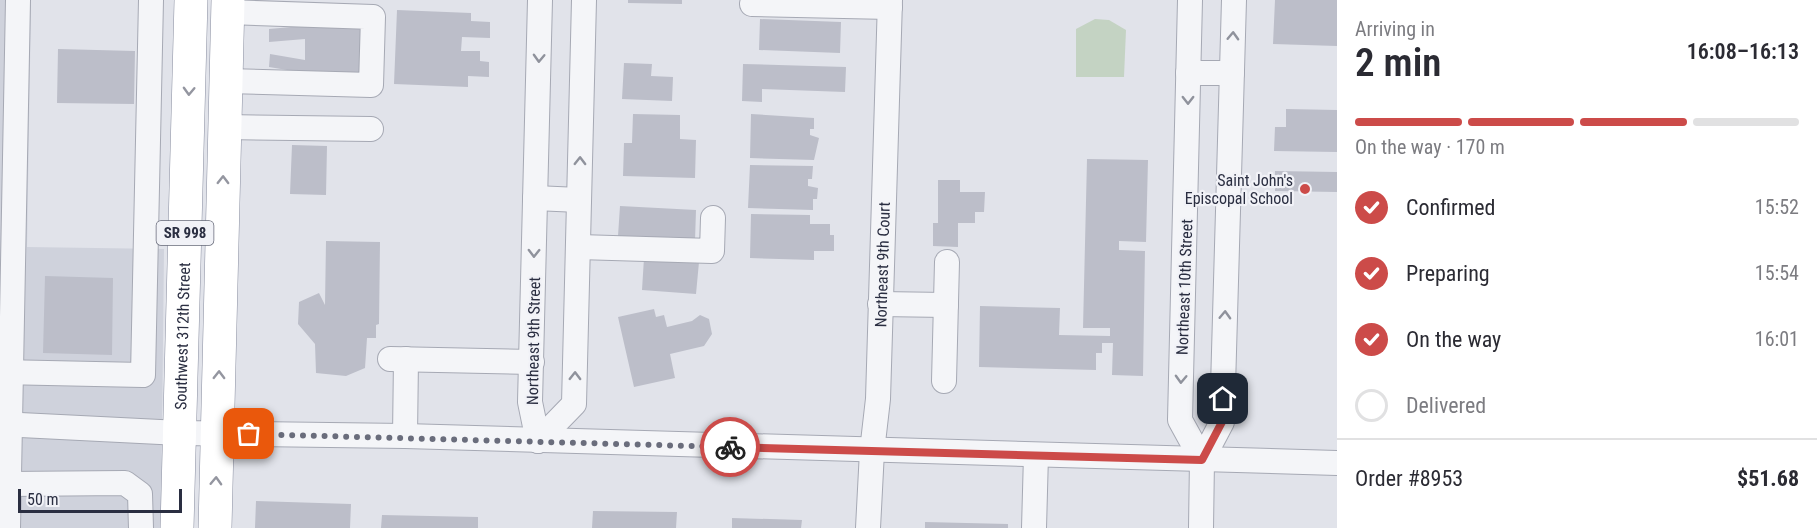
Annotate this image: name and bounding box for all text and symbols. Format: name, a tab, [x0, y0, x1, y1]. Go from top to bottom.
text: Arriving in	[1355, 17, 1435, 41]
one-way arrow	[1226, 31, 1239, 40]
text: 16:08–16:13	[1687, 39, 1799, 64]
text: 2 min	[1355, 40, 1441, 86]
one-way arrow	[533, 54, 545, 63]
one-way arrow	[182, 87, 195, 96]
one-way arrow	[1182, 96, 1194, 105]
text: On the way · 170 m	[1355, 135, 1505, 159]
one-way arrow	[574, 156, 586, 165]
place label: Saint John's Episcopal School	[1185, 171, 1293, 208]
one-way arrow	[217, 175, 230, 184]
marker: Saint John's Episcopal School	[1298, 182, 1312, 196]
icon: check	[1355, 191, 1388, 224]
text: Confirmed	[1406, 195, 1495, 220]
text: 15:52	[1755, 195, 1799, 219]
street label: Northeast 9th Court	[871, 201, 894, 328]
street label: Northeast 10th Street	[1173, 218, 1196, 355]
road number: SR 998	[156, 221, 213, 245]
one-way arrow	[528, 249, 540, 258]
icon: check	[1355, 257, 1388, 290]
text: Preparing	[1406, 261, 1490, 286]
text: 15:54	[1755, 261, 1799, 285]
street label: Southwest 312th Street	[171, 262, 194, 410]
street label: Northeast 9th Street	[523, 277, 544, 405]
one-way arrow	[1219, 310, 1231, 319]
icon: check	[1355, 323, 1388, 356]
text: On the way	[1406, 327, 1501, 352]
text: 16:01	[1755, 327, 1799, 351]
one-way arrow	[212, 370, 225, 379]
one-way arrow	[569, 372, 581, 381]
pin	[1197, 373, 1248, 424]
one-way arrow	[1175, 375, 1187, 384]
icon: home	[1206, 382, 1239, 415]
text: Delivered	[1406, 393, 1486, 418]
pin	[223, 408, 274, 459]
icon: bag	[232, 417, 265, 450]
courier	[700, 417, 760, 477]
icon: bike	[714, 431, 747, 464]
text: Order #8953	[1355, 466, 1463, 491]
text: $51.68	[1737, 466, 1799, 491]
one-way arrow	[209, 476, 222, 485]
scale bar	[18, 486, 182, 514]
text: 50 m	[27, 490, 59, 509]

